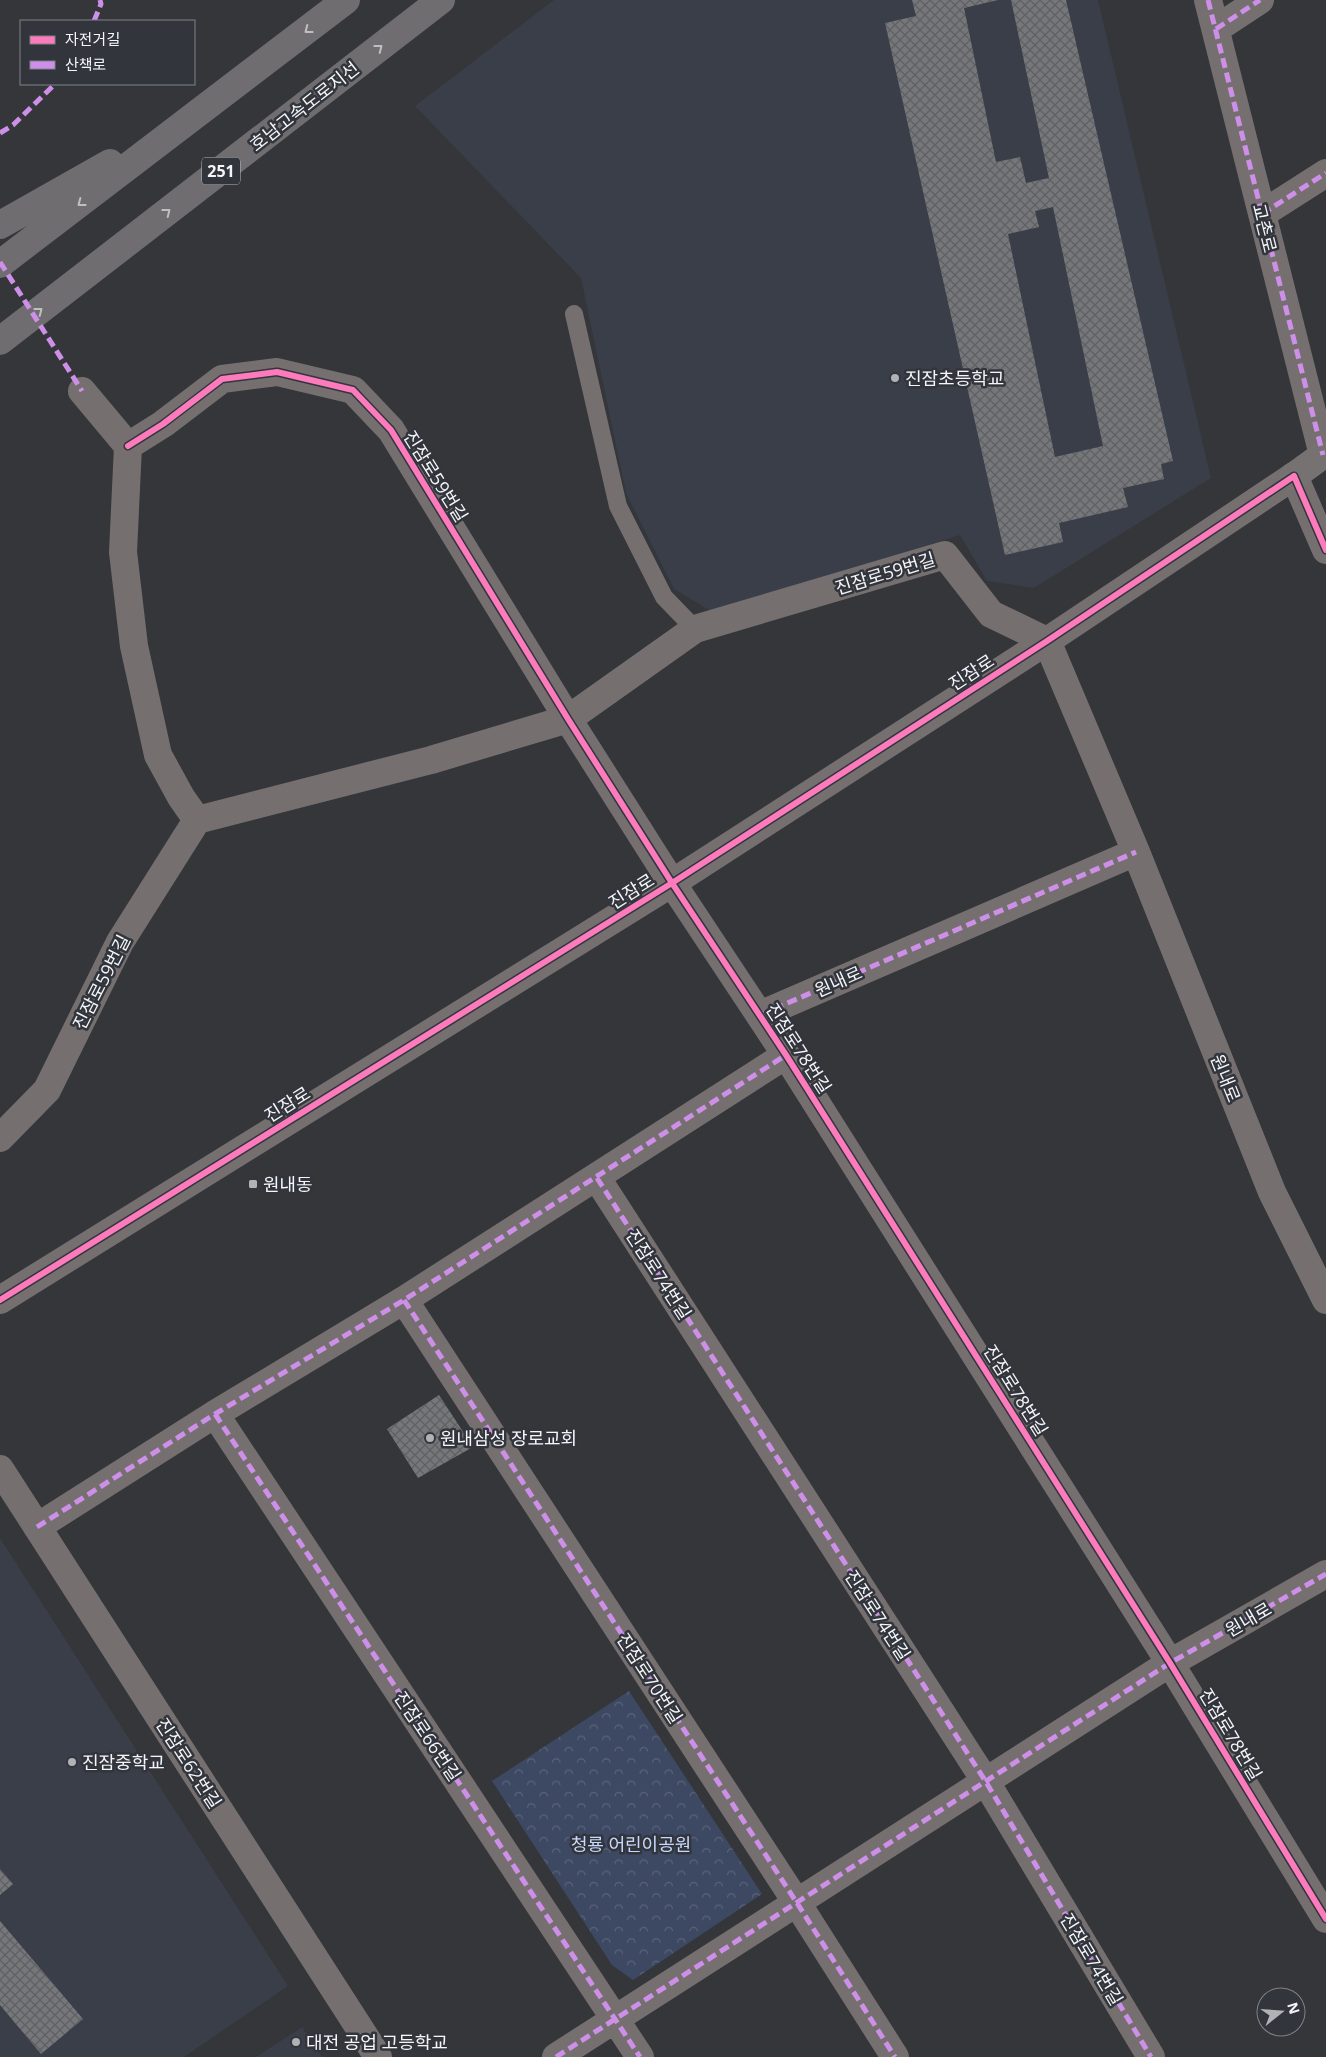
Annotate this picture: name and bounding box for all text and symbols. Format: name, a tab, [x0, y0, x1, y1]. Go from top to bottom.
legend	[20, 20, 195, 85]
one-way arrow	[305, 24, 314, 32]
text: 자전거길	[65, 29, 120, 49]
one-way arrow	[373, 45, 383, 54]
text: 산책로	[65, 54, 106, 74]
street label: 호남고속도로지선	[244, 56, 364, 156]
road number: 251	[202, 158, 240, 185]
one-way arrow	[78, 197, 87, 205]
street label: 교촌로	[1247, 201, 1283, 255]
one-way arrow	[162, 208, 171, 217]
one-way arrow	[33, 309, 42, 317]
place label: 진잠초등학교	[905, 366, 1004, 390]
marker: 진잠초등학교	[889, 372, 901, 384]
street label: 진잠로59번길	[398, 426, 474, 526]
street label: 진잠로59번길	[832, 546, 938, 600]
street label: 진잠로	[944, 648, 998, 696]
street label: 진잠로	[604, 868, 658, 914]
street label: 진잠로59번길	[67, 930, 135, 1034]
street label: 원내로	[810, 960, 866, 1002]
street label: 진잠로78번길	[761, 998, 837, 1098]
street label: 원내로	[1206, 1050, 1246, 1106]
street label: 진잠로	[260, 1081, 314, 1127]
place label: 원내동	[263, 1172, 313, 1196]
marker: 원내동	[247, 1178, 259, 1190]
street label: 진잠로74번길	[621, 1224, 697, 1324]
street label: 진잠로78번길	[978, 1340, 1054, 1440]
place label: 원내삼성 장로교회	[440, 1426, 577, 1450]
marker: 원내삼성 장로교회	[424, 1432, 436, 1444]
street label: 진잠로74번길	[840, 1565, 916, 1665]
street label: 원내로	[1220, 1596, 1276, 1642]
street label: 진잠로70번길	[612, 1628, 688, 1728]
street label: 진잠로78번길	[1194, 1684, 1268, 1784]
street label: 진잠로66번길	[389, 1686, 467, 1786]
street label: 진잠로62번길	[151, 1713, 227, 1813]
place label: 진잠중학교	[82, 1750, 165, 1774]
marker: 진잠중학교	[66, 1756, 78, 1768]
park label: 청룡 어린이공원	[571, 1832, 691, 1856]
street label: 진잠로74번길	[1055, 1909, 1129, 2009]
north arrow	[1256, 1987, 1306, 2037]
text: N	[1283, 2000, 1305, 2016]
place label: 대전 공업 고등학교	[306, 2030, 448, 2054]
marker: 대전 공업 고등학교	[290, 2036, 302, 2048]

